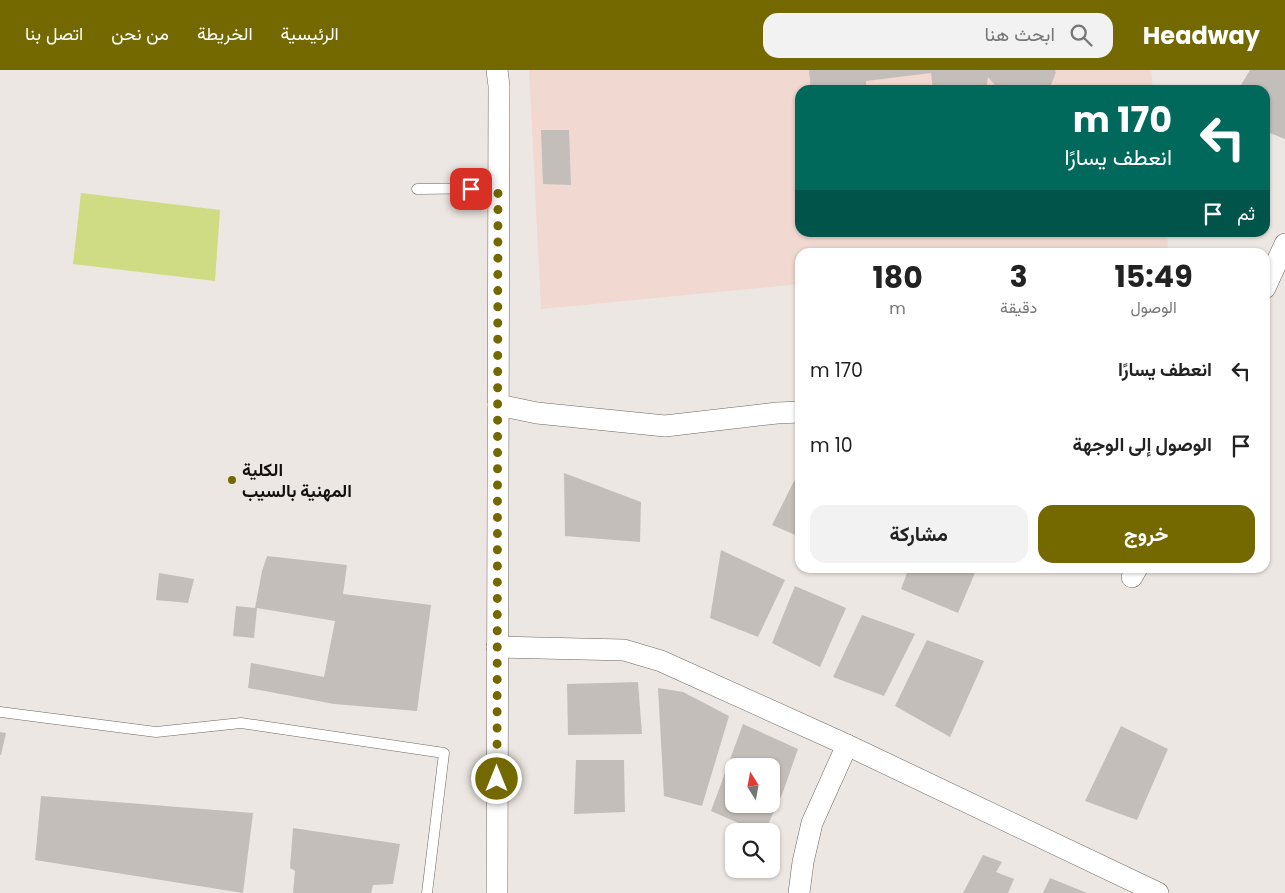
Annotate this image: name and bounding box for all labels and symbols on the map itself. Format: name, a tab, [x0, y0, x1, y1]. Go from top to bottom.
pin	[450, 168, 492, 210]
place label: الكلية المهنية بالسيب	[242, 457, 352, 503]
marker: الكلية المهنية بالسيب	[226, 474, 238, 486]
position arrow	[470, 752, 522, 804]
north arrow	[725, 758, 780, 812]

